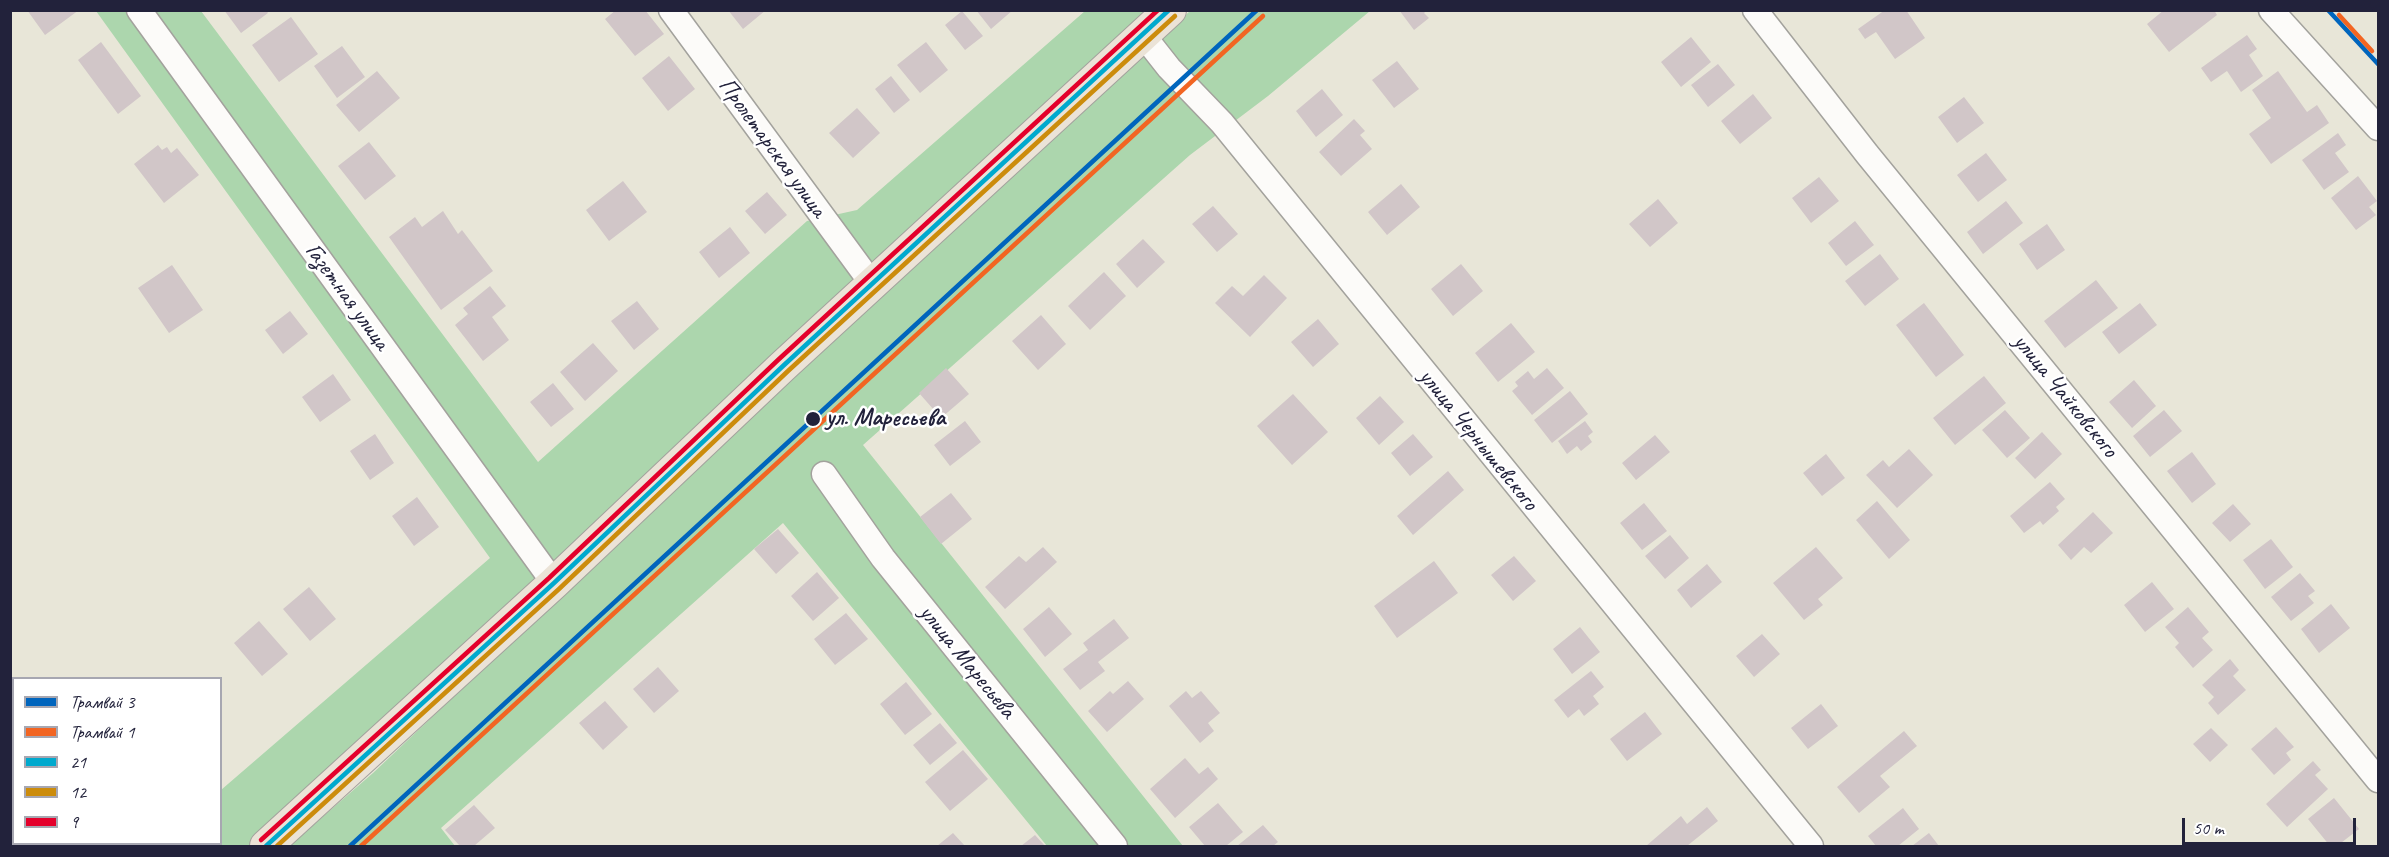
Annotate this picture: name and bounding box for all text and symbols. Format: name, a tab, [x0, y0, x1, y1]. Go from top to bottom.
street label: Пролетарская улица	[712, 72, 832, 224]
street label: Газетная улица	[298, 238, 396, 356]
street label: улица Чайковского	[2006, 328, 2124, 464]
street label: улица Чернышевского	[1412, 363, 1544, 517]
place label: ул. Маресьева	[826, 405, 945, 433]
marker: ул. Маресьева	[804, 410, 822, 428]
street label: улица Маресьева	[912, 599, 1022, 725]
legend	[12, 677, 222, 845]
text: Трамвай 3	[70, 691, 135, 713]
text: Трамвай 1	[70, 721, 135, 743]
text: 21	[70, 751, 86, 773]
text: 12	[70, 781, 86, 803]
scale bar	[2185, 806, 2359, 844]
text: 9	[70, 811, 78, 833]
text: 50 m	[2193, 817, 2224, 839]

